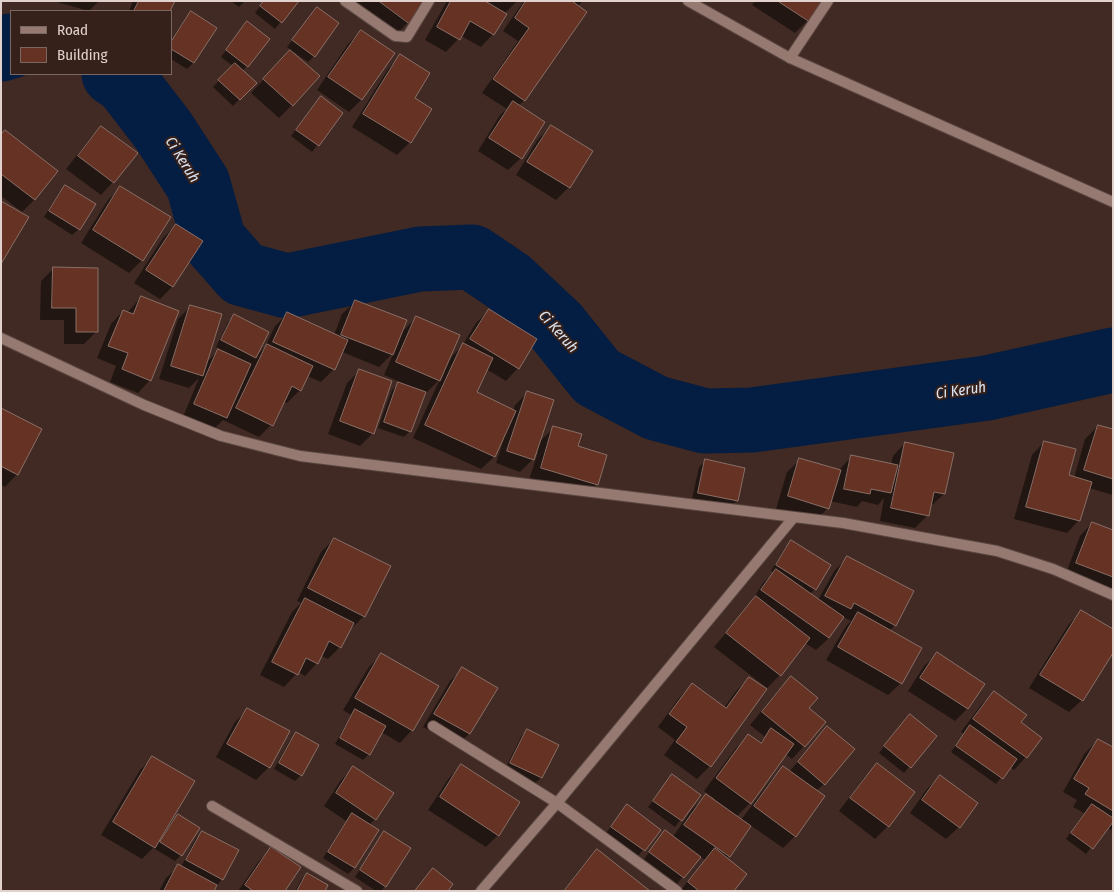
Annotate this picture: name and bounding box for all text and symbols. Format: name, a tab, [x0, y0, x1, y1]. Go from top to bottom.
legend	[10, 10, 172, 75]
text: Road	[57, 21, 88, 39]
text: Building	[57, 46, 108, 64]
water label: Ci Keruh	[161, 134, 203, 186]
water label: Ci Keruh	[534, 307, 582, 357]
water label: Ci Keruh	[935, 379, 987, 403]

